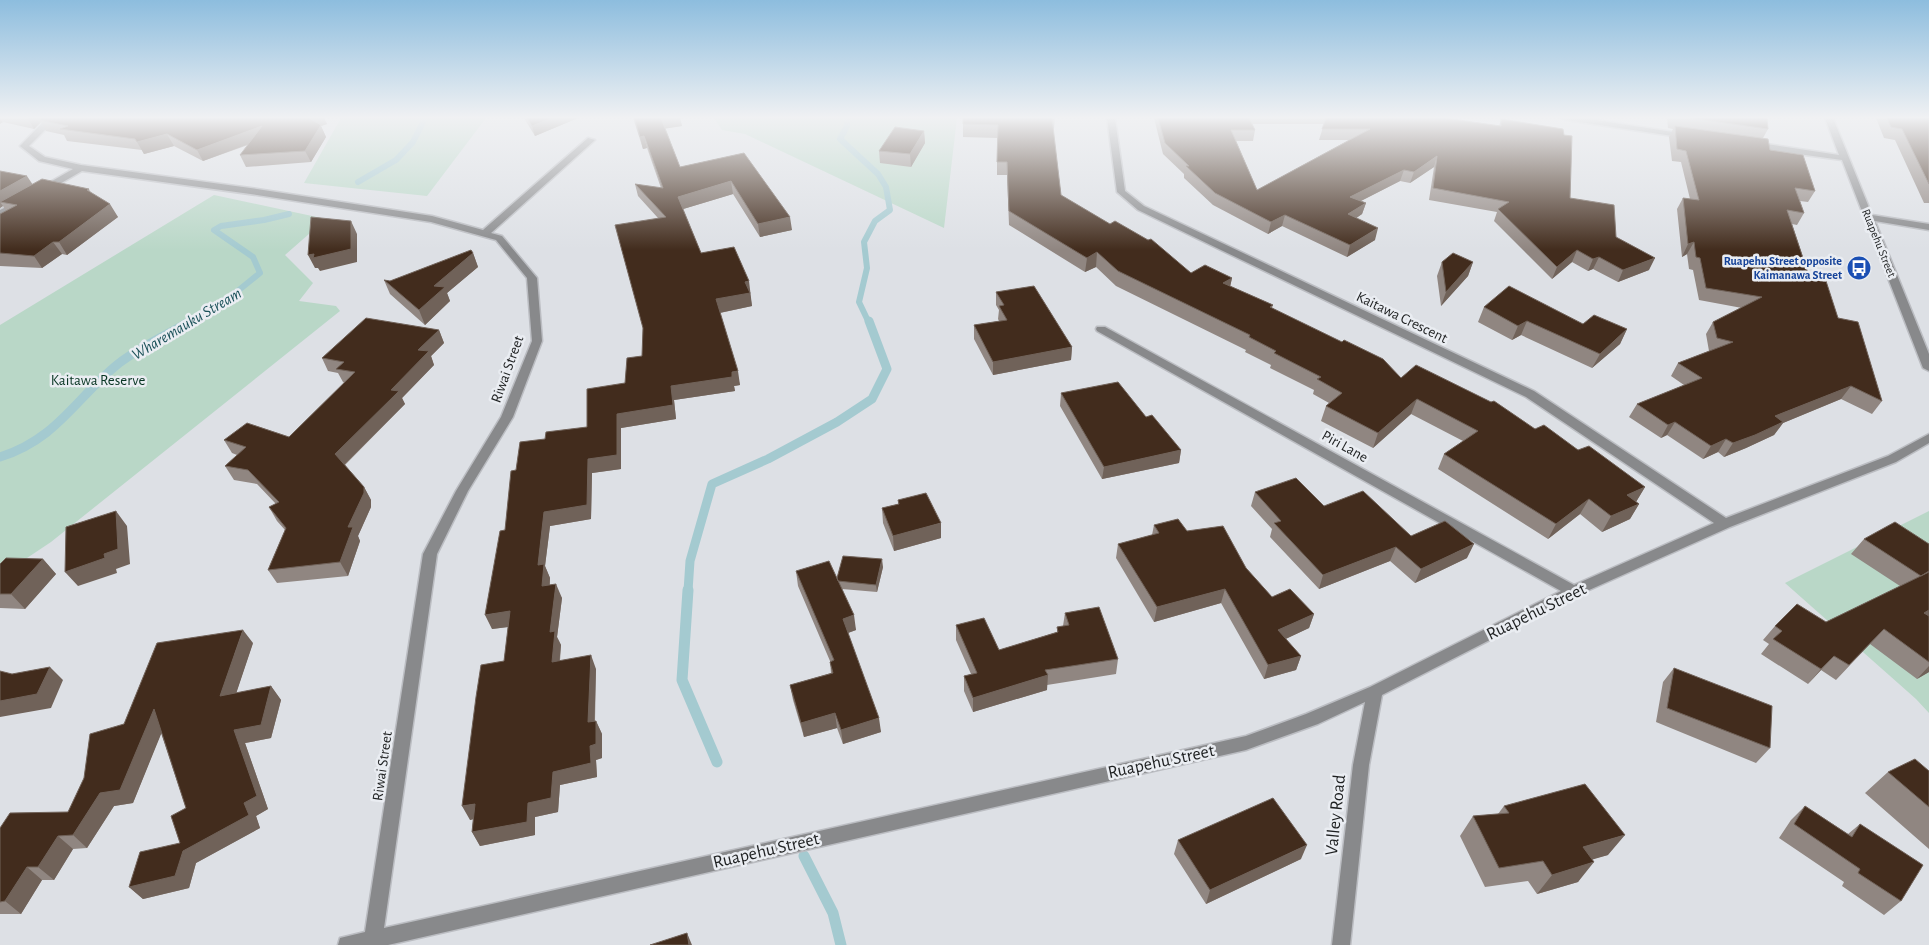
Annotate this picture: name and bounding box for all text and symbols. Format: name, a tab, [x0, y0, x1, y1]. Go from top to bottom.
street label: Ruapehu Street	[1860, 207, 1898, 279]
place label: Ruapehu Street opposite Kaimanawa Street	[1724, 255, 1842, 281]
bus stop icon: Ruapehu Street opposite Kaimanawa Street	[1846, 255, 1872, 281]
water label: Wharemauku Stream	[129, 285, 244, 363]
street label: Kaitawa Crescent	[1354, 289, 1450, 346]
street label: Riwai Street	[488, 333, 527, 405]
park label: Kaitawa Reserve	[51, 373, 145, 388]
street label: Piri Lane	[1319, 428, 1370, 465]
street label: Ruapehu Street	[1484, 580, 1589, 644]
street label: Riwai Street	[370, 730, 395, 802]
street label: Ruapehu Street	[1106, 742, 1216, 782]
street label: Valley Road	[1323, 774, 1349, 856]
street label: Ruapehu Street	[711, 830, 821, 872]

